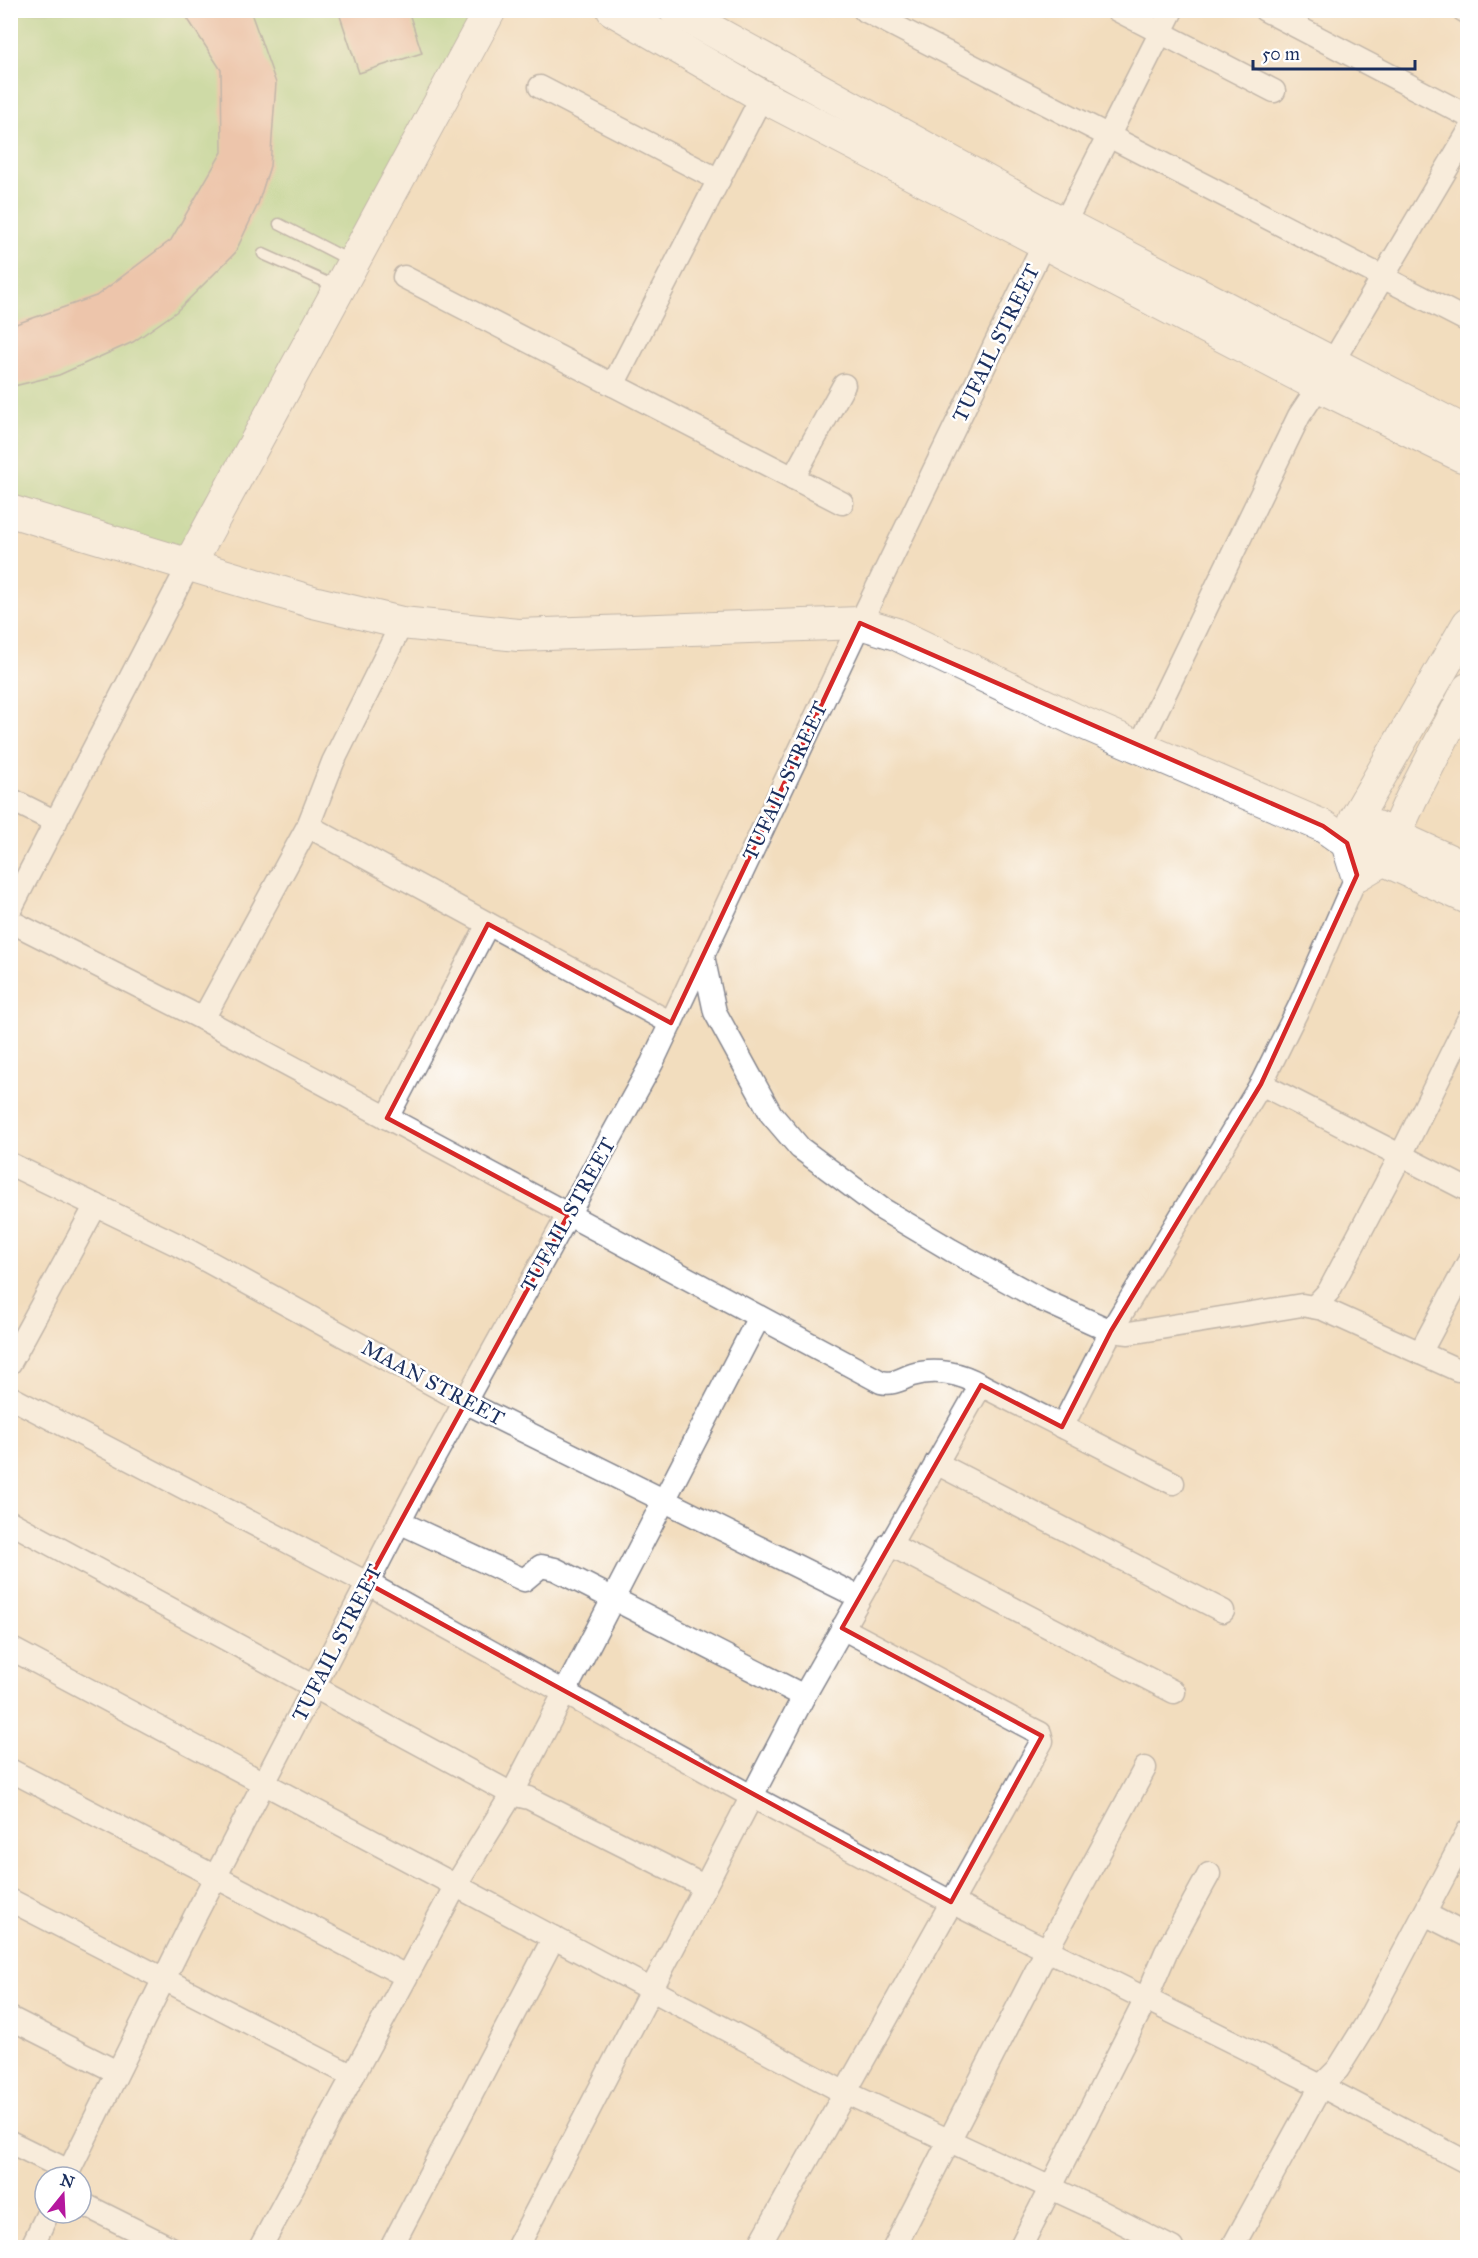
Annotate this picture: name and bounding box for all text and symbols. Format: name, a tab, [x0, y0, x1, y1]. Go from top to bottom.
scale bar	[1253, 33, 1415, 71]
text: 50 m	[1262, 43, 1300, 65]
street label: TUFAIL STREET	[946, 260, 1046, 426]
street label: TUFAIL STREET	[737, 697, 833, 865]
street label: TUFAIL STREET	[515, 1133, 621, 1297]
street label: MAAN STREET	[357, 1334, 509, 1432]
street label: TUFAIL STREET	[286, 1560, 388, 1726]
north arrow	[33, 2165, 93, 2225]
text: N	[58, 2170, 77, 2192]

